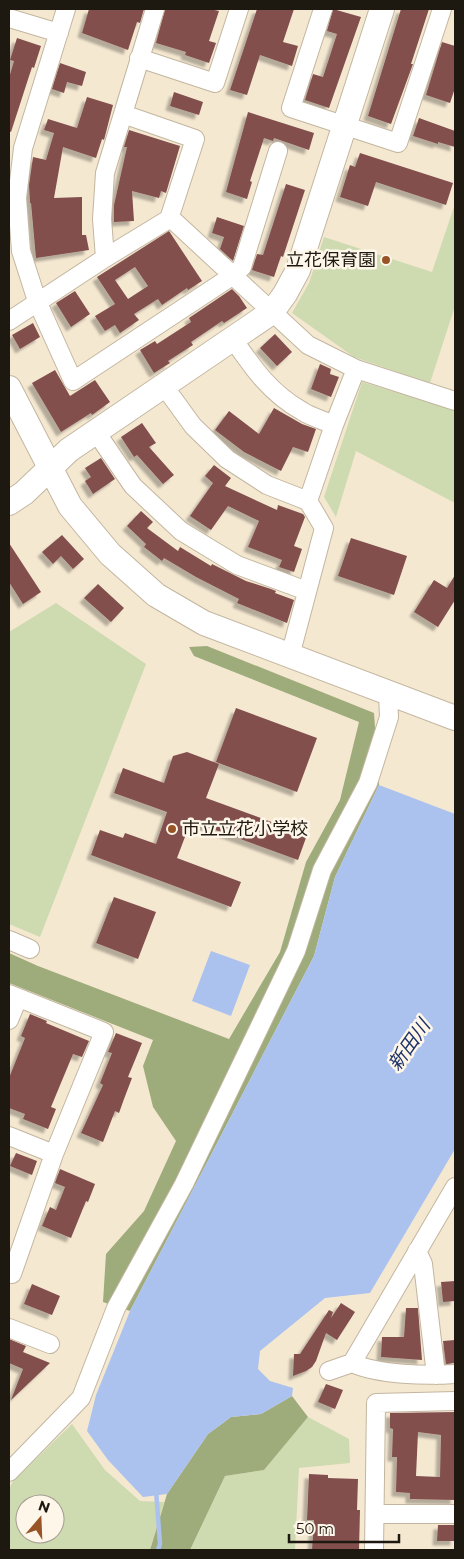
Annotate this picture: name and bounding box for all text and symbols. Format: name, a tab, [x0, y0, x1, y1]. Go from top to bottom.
place label: 立花保育園	[286, 249, 376, 271]
marker: 立花保育園	[380, 254, 392, 266]
place label: 市立立花小学校	[182, 818, 308, 840]
marker: 市立立花小学校	[166, 823, 178, 835]
water label: 新田川	[383, 1013, 436, 1075]
north arrow	[15, 1494, 65, 1544]
text: N	[36, 1496, 53, 1517]
scale bar	[289, 1512, 399, 1544]
text: 50 m	[296, 1519, 334, 1538]

